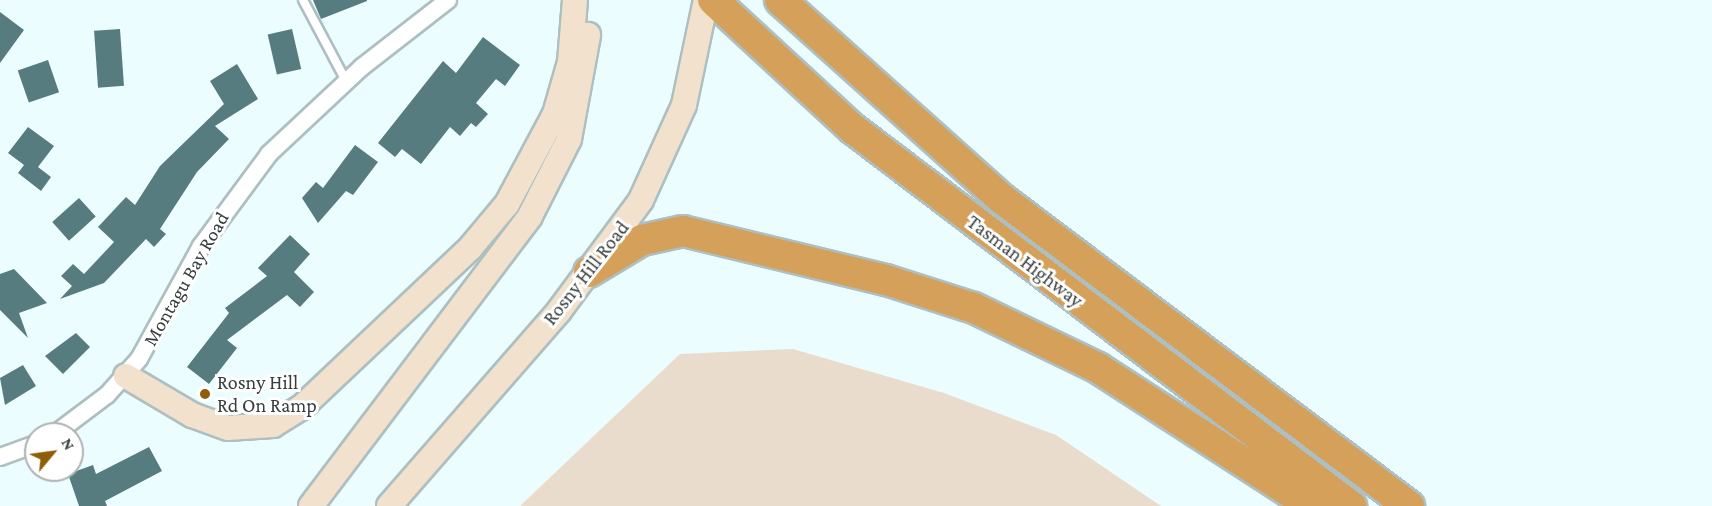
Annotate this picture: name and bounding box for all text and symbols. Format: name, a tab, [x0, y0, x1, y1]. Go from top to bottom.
street label: Montagu Bay Road	[138, 208, 234, 350]
street label: Tasman Highway	[962, 210, 1088, 312]
street label: Rosny Hill Road	[538, 216, 634, 330]
place label: Rosny Hill Rd On Ramp	[217, 371, 317, 418]
marker: Rosny Hill Rd On Ramp	[198, 387, 212, 401]
north arrow	[24, 422, 84, 482]
text: N	[58, 435, 79, 453]

